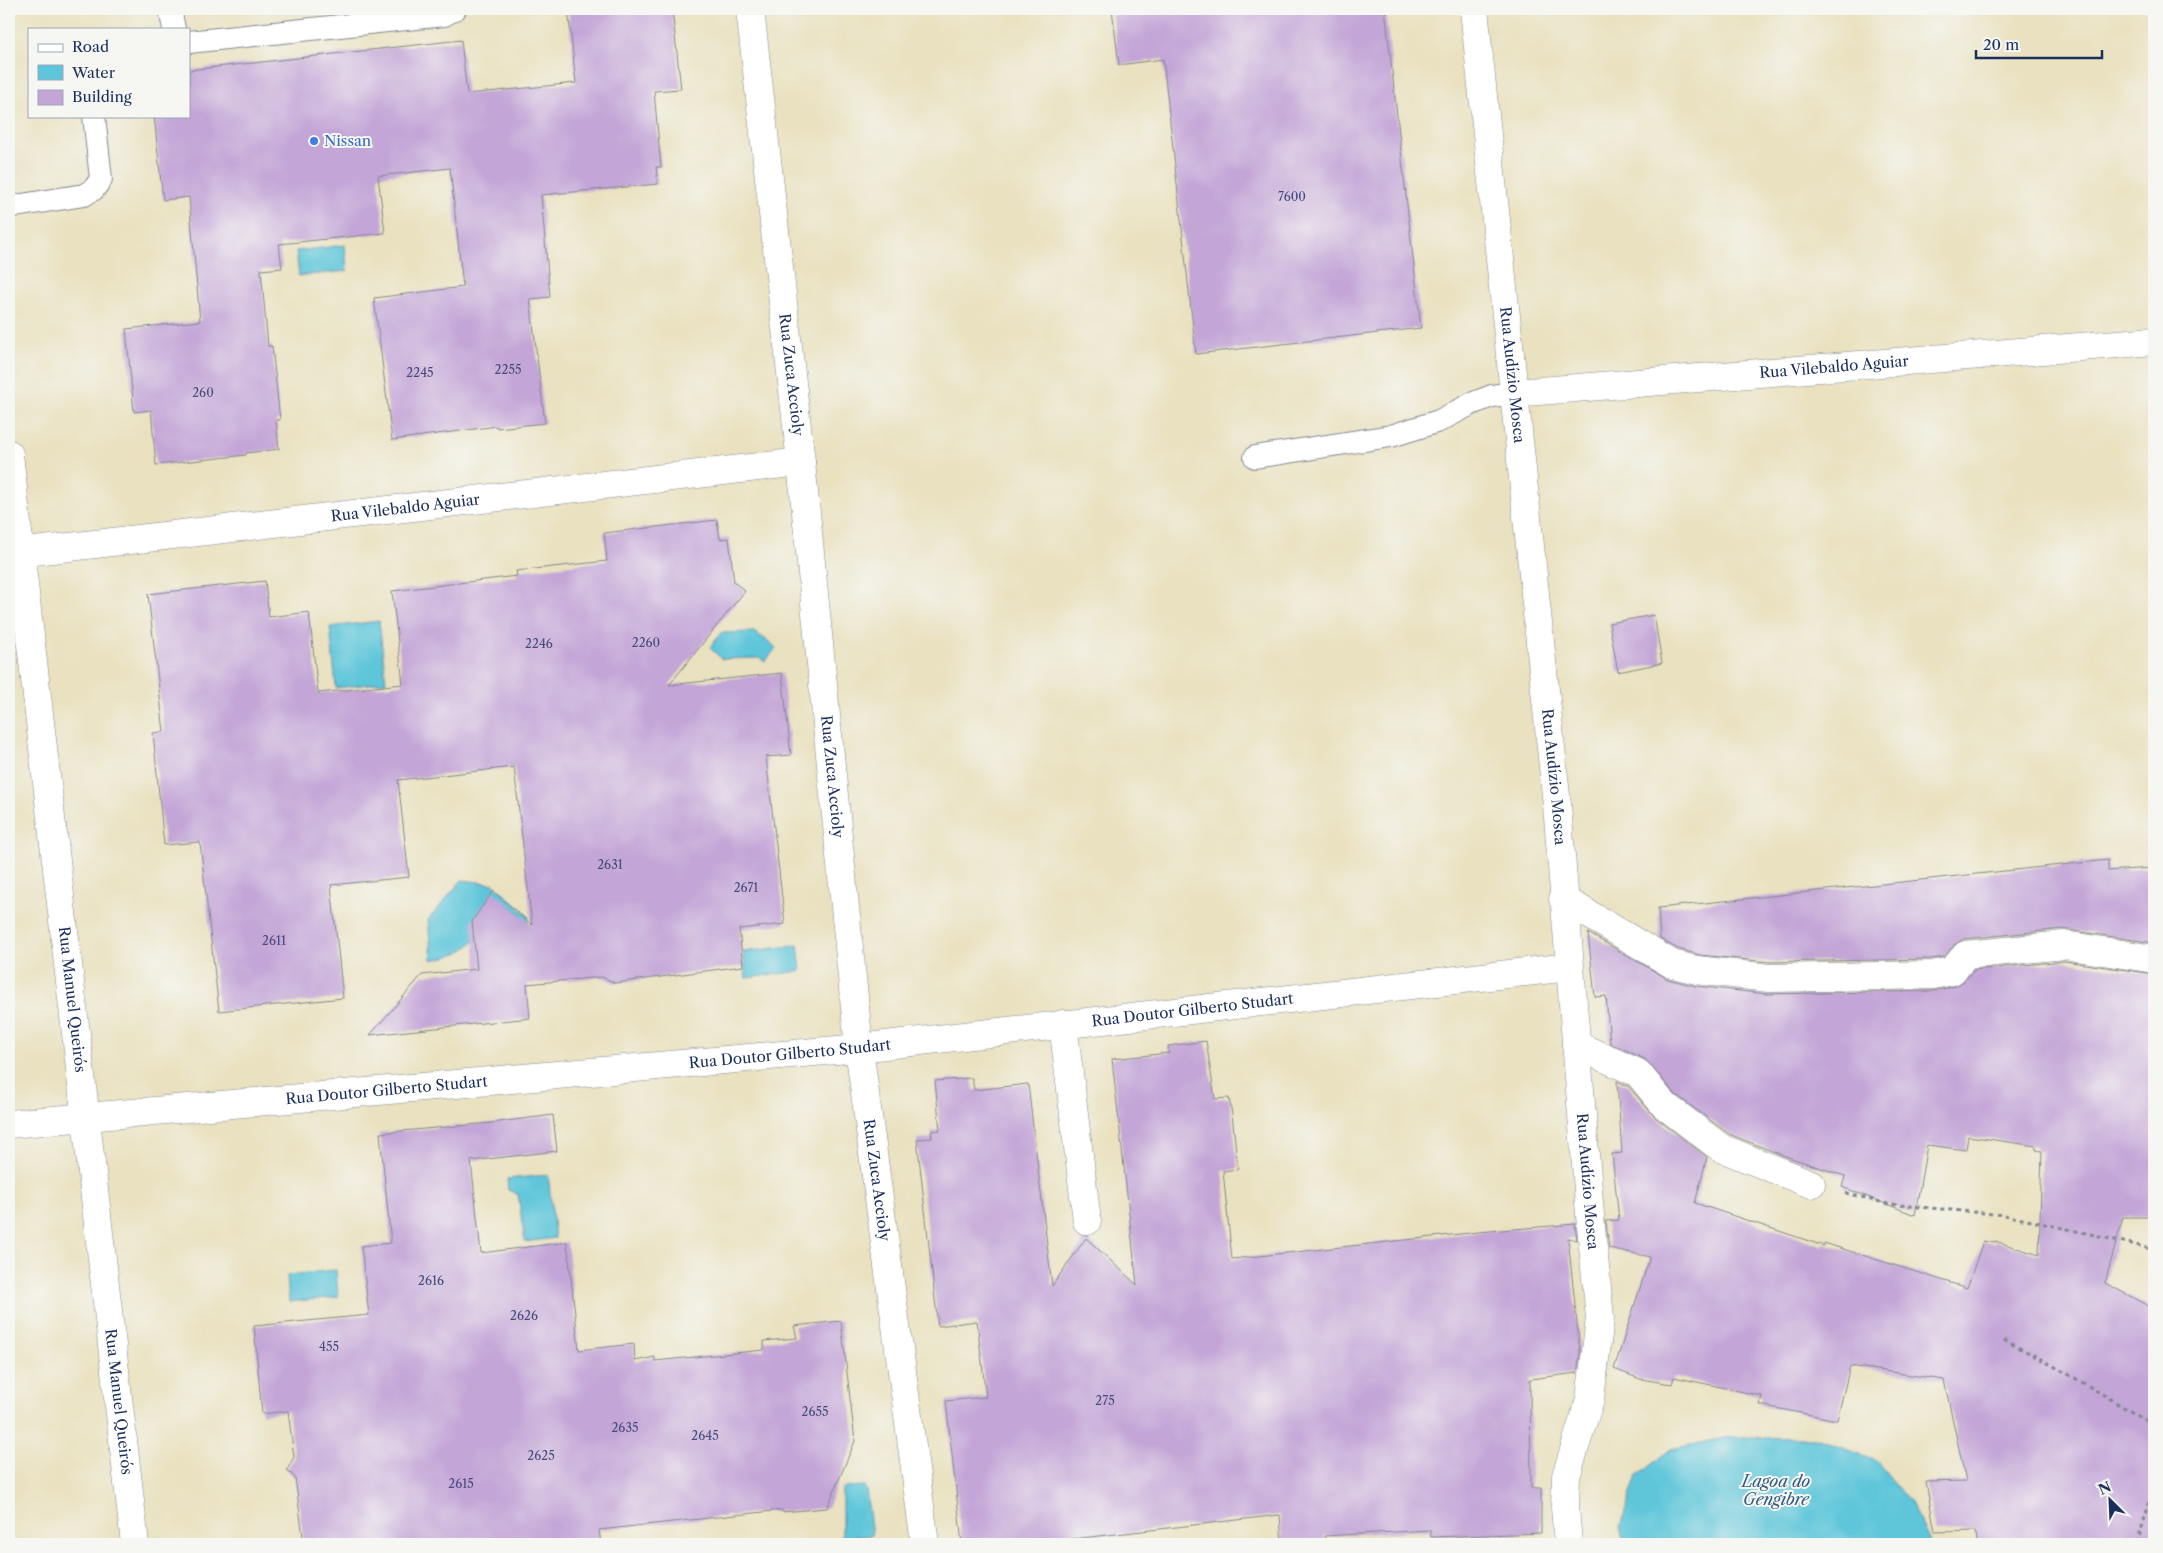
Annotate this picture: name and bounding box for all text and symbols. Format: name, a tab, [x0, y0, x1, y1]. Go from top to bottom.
legend	[28, 28, 190, 118]
scale bar	[1976, 28, 2102, 60]
text: 20 m	[1983, 35, 2019, 54]
text: Road	[72, 37, 109, 56]
text: Water	[71, 63, 116, 82]
text: Building	[72, 87, 132, 106]
place label: Nissan	[324, 131, 372, 150]
marker: Nissan	[308, 135, 320, 147]
house number: 7600	[1278, 189, 1306, 204]
street label: Rua Audízio Mosca	[1496, 306, 1529, 444]
street label: Rua Zuca Accioly	[775, 312, 808, 438]
street label: Rua Vilebaldo Aguiar	[1758, 351, 1910, 382]
house number: 2255	[495, 362, 521, 377]
house number: 2245	[406, 365, 434, 380]
house number: 260	[192, 385, 214, 400]
street label: Rua Vilebaldo Aguiar	[330, 489, 482, 526]
house number: 2260	[632, 635, 660, 650]
house number: 2246	[525, 636, 553, 651]
street label: Rua Audízio Mosca	[1538, 708, 1570, 846]
street label: Rua Zuca Accioly	[817, 714, 848, 839]
house number: 2631	[597, 857, 623, 872]
house number: 2671	[734, 880, 758, 895]
street label: Rua Manuel Queirós	[55, 925, 90, 1073]
house number: 2611	[262, 933, 286, 948]
street label: Rua Doutor Gilberto Studart	[1091, 988, 1295, 1030]
street label: Rua Doutor Gilberto Studart	[688, 1034, 893, 1072]
street label: Rua Doutor Gilberto Studart	[285, 1071, 489, 1108]
street label: Rua Audízio Mosca	[1573, 1112, 1603, 1251]
street label: Rua Zuca Accioly	[860, 1118, 895, 1243]
house number: 2616	[418, 1273, 444, 1288]
house number: 2626	[510, 1308, 538, 1323]
street label: Rua Manuel Queirós	[101, 1328, 137, 1476]
house number: 455	[319, 1339, 339, 1354]
house number: 275	[1095, 1393, 1115, 1408]
house number: 2655	[802, 1404, 828, 1419]
house number: 2635	[611, 1420, 639, 1435]
house number: 2645	[691, 1428, 719, 1443]
house number: 2625	[527, 1448, 555, 1463]
water label: Lagoa do Gengibre	[1740, 1471, 1810, 1509]
house number: 2615	[448, 1476, 474, 1491]
north arrow	[2086, 1476, 2136, 1526]
text: N	[2095, 1477, 2114, 1499]

